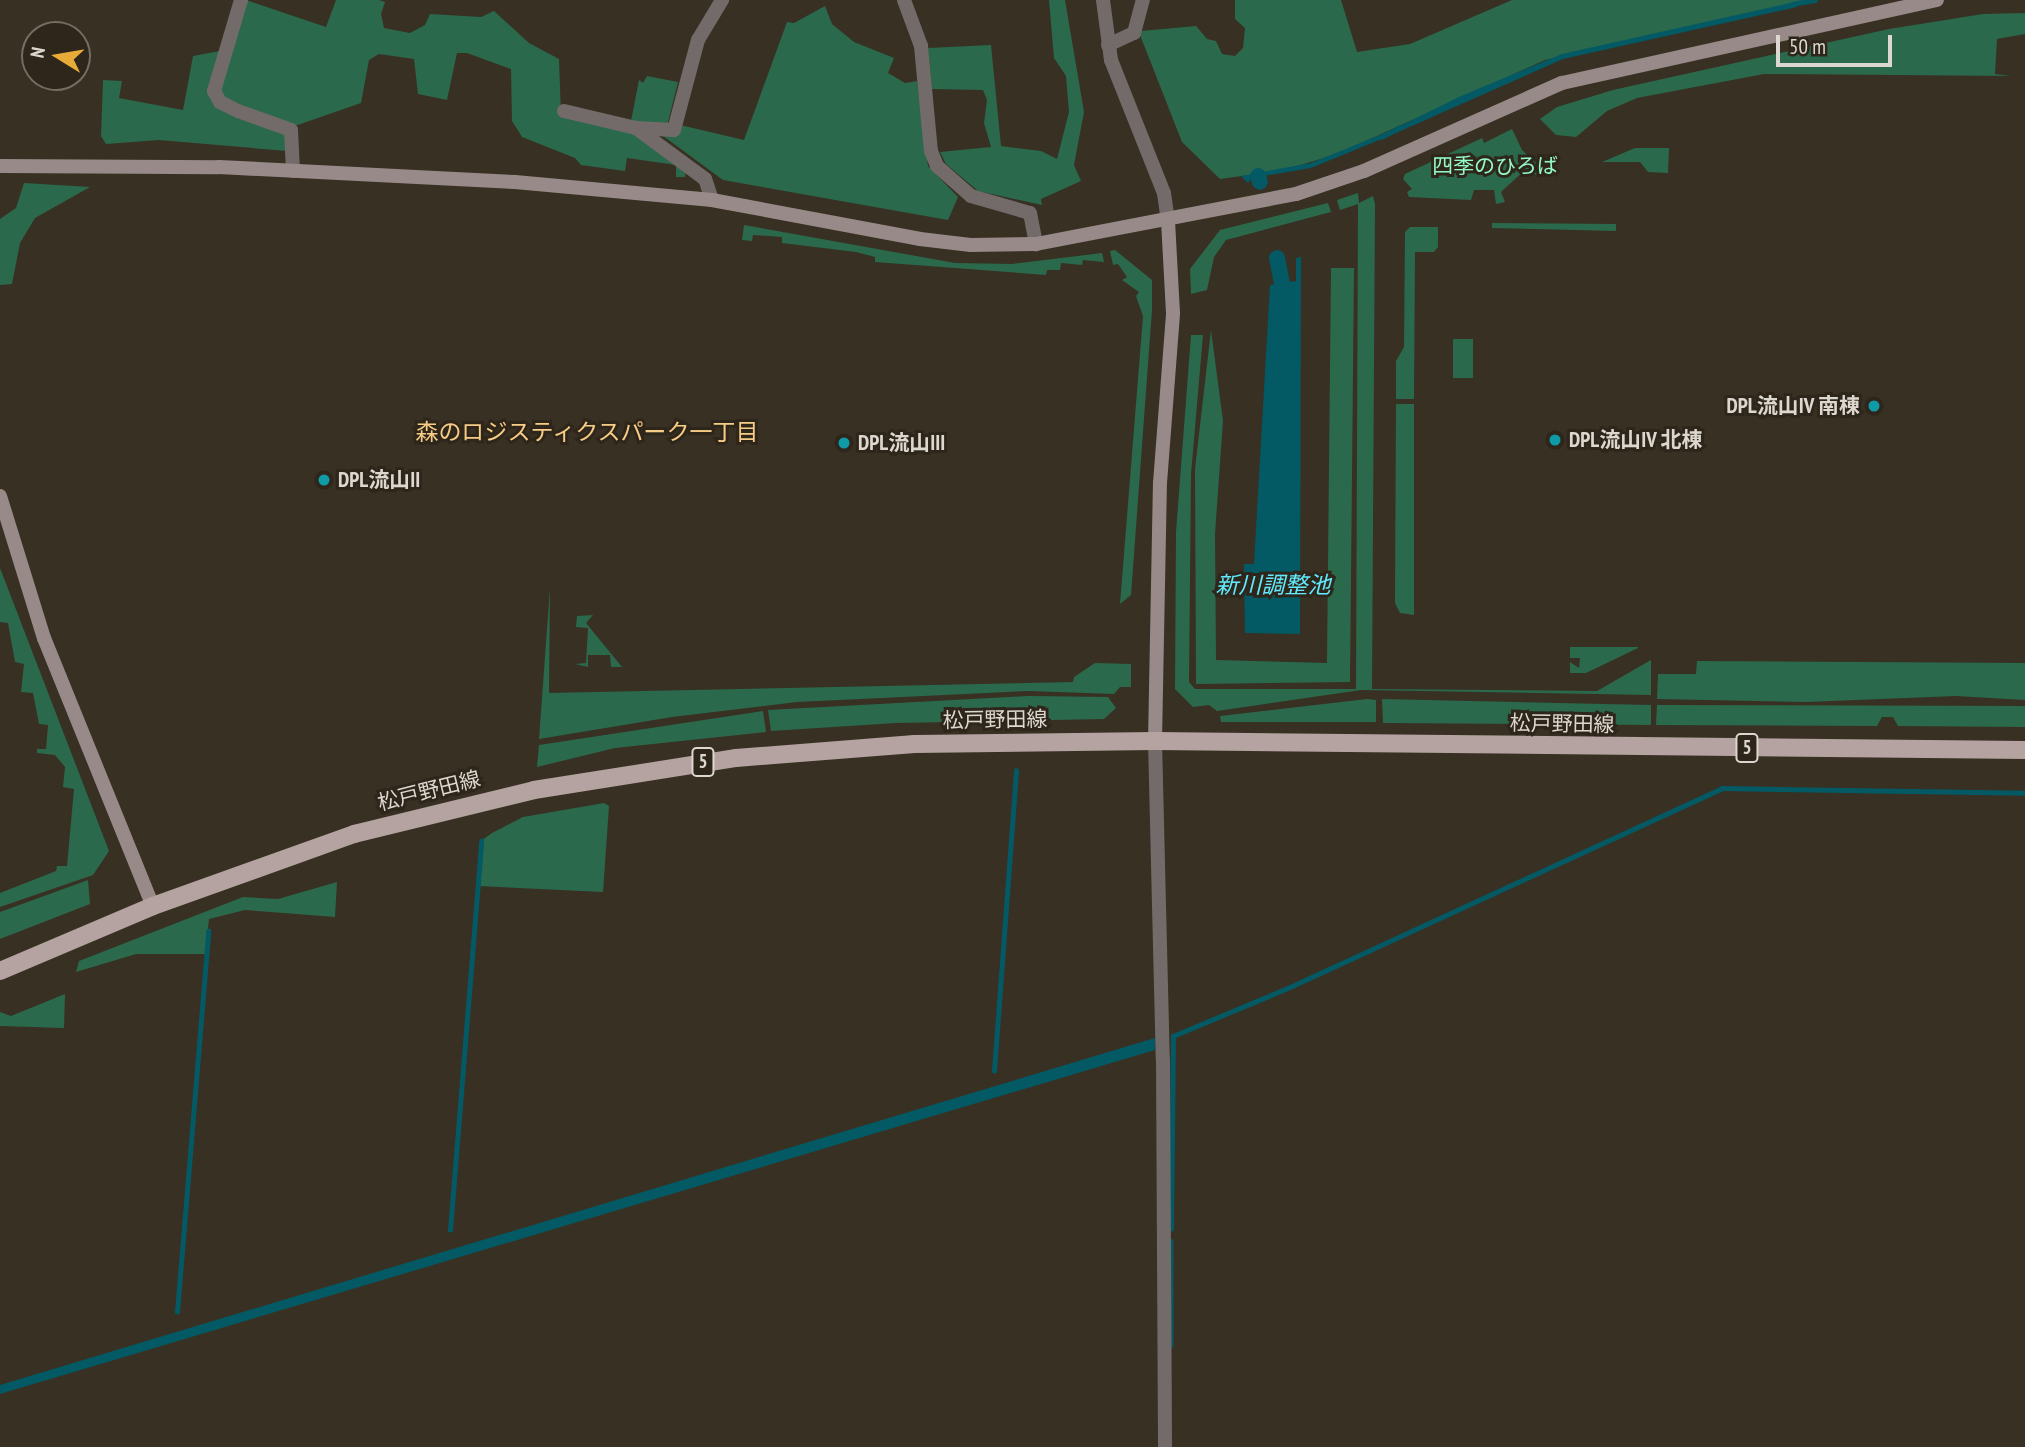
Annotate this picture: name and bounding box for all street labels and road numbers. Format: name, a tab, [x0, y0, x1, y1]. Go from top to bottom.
street label: 松戸野田線	[942, 706, 1048, 734]
street label: 松戸野田線	[1509, 710, 1615, 738]
road number: 5	[1735, 733, 1759, 764]
road number: 5	[691, 747, 715, 778]
street label: 松戸野田線	[375, 766, 483, 816]

